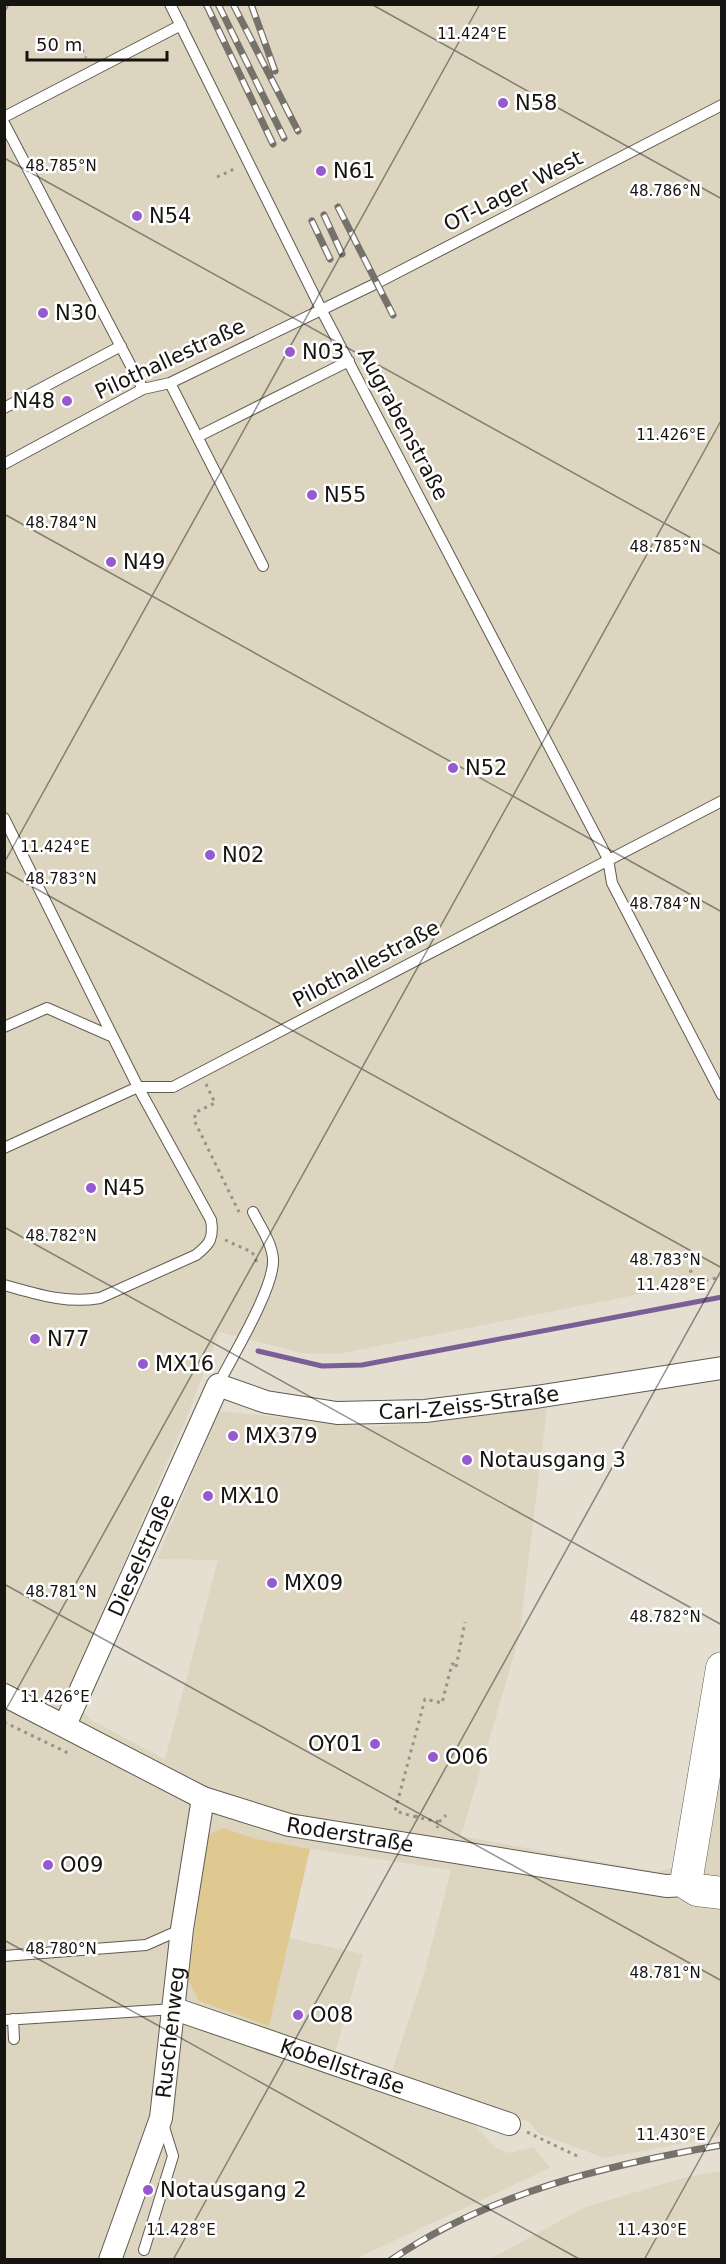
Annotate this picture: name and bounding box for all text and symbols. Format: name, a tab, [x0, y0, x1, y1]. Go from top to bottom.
scale bar	[27, 24, 166, 62]
text: 11.424°E	[437, 25, 507, 43]
text: 50 m	[36, 34, 82, 55]
place label: N58	[515, 91, 557, 115]
marker: N58	[496, 96, 510, 110]
street label: OT-Lager West	[439, 146, 587, 236]
text: 48.785°N	[25, 157, 97, 175]
place label: N61	[333, 159, 375, 183]
marker: N61	[314, 164, 328, 178]
text: 48.786°N	[629, 182, 701, 200]
place label: N54	[149, 204, 191, 228]
marker: N54	[130, 209, 144, 223]
place label: N30	[55, 301, 97, 325]
marker: N30	[36, 306, 50, 320]
street label: Pilothallestraße	[91, 314, 249, 404]
place label: N03	[302, 340, 344, 364]
street label: Augrabenstraße	[353, 344, 453, 504]
marker: N03	[283, 345, 297, 359]
place label: N48	[13, 389, 55, 413]
marker: N48	[60, 394, 74, 408]
text: 11.426°E	[636, 426, 706, 444]
place label: N55	[324, 483, 366, 507]
marker: N55	[305, 488, 319, 502]
text: 48.784°N	[25, 514, 97, 532]
text: 48.785°N	[629, 538, 701, 556]
place label: N49	[123, 550, 165, 574]
marker: N49	[104, 555, 118, 569]
place label: N52	[465, 756, 507, 780]
marker: N52	[446, 761, 460, 775]
text: 11.424°E	[20, 838, 90, 856]
place label: N02	[222, 843, 264, 867]
marker: N02	[203, 848, 217, 862]
text: 48.783°N	[25, 870, 97, 888]
text: 48.784°N	[629, 895, 701, 913]
street label: Pilothallestraße	[289, 915, 443, 1013]
place label: N45	[103, 1176, 145, 1200]
marker: N45	[84, 1181, 98, 1195]
text: 48.782°N	[25, 1227, 97, 1245]
text: 48.783°N	[629, 1251, 701, 1269]
text: 11.428°E	[636, 1276, 706, 1294]
place label: N77	[47, 1327, 89, 1351]
marker: N77	[28, 1332, 42, 1346]
place label: MX16	[155, 1352, 214, 1376]
marker: MX16	[136, 1357, 150, 1371]
street label: Carl-Zeiss-Straße	[378, 1382, 561, 1424]
place label: MX379	[245, 1424, 318, 1448]
marker: MX379	[226, 1429, 240, 1443]
place label: Notausgang 3	[479, 1448, 626, 1472]
marker: Notausgang 3	[460, 1453, 474, 1467]
place label: MX10	[220, 1484, 279, 1508]
marker: MX10	[201, 1489, 215, 1503]
street label: Dieselstraße	[103, 1490, 179, 1620]
place label: MX09	[284, 1571, 343, 1595]
marker: MX09	[265, 1576, 279, 1590]
text: 48.781°N	[25, 1583, 97, 1601]
text: 48.782°N	[629, 1608, 701, 1626]
text: 11.426°E	[20, 1688, 90, 1706]
place label: OY01	[308, 1732, 363, 1756]
marker: OY01	[368, 1737, 382, 1751]
place label: O06	[445, 1745, 488, 1769]
marker: O06	[426, 1750, 440, 1764]
street label: Roderstraße	[285, 1813, 415, 1857]
place label: O09	[60, 1853, 103, 1877]
marker: O09	[41, 1858, 55, 1872]
text: 48.780°N	[25, 1940, 97, 1958]
text: 48.781°N	[629, 1964, 701, 1982]
street label: Ruschenweg	[151, 1965, 190, 2100]
place label: O08	[310, 2003, 353, 2027]
marker: O08	[291, 2008, 305, 2022]
street label: Kobellstraße	[277, 2034, 408, 2099]
text: 11.430°E	[636, 2126, 706, 2144]
place label: Notausgang 2	[160, 2178, 307, 2202]
marker: Notausgang 2	[141, 2183, 155, 2197]
text: 11.428°E	[146, 2221, 216, 2239]
text: 11.430°E	[617, 2221, 687, 2239]

